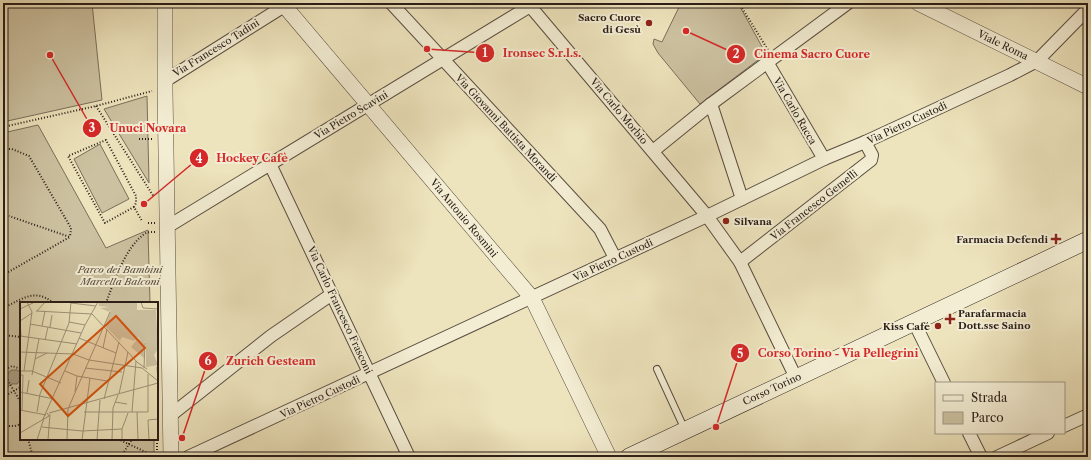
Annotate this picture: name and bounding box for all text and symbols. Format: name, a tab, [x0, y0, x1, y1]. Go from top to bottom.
place label: Sacro Cuore di Gesù	[578, 11, 641, 36]
street label: Via Francesco Tadini	[170, 16, 262, 80]
marker: Sacro Cuore di Gesù	[644, 18, 654, 28]
street label: Viale Roma	[975, 27, 1031, 63]
callout: Ironsec S.r.l.s.	[475, 42, 589, 65]
callout: Cinema Sacro Cuore	[726, 43, 879, 66]
text: 1	[482, 45, 488, 60]
text: Ironsec S.r.l.s.	[503, 46, 581, 60]
text: 2	[732, 46, 740, 61]
text: Cinema Sacro Cuore	[754, 47, 871, 61]
street label: Via Giovanni Battista Morandi	[452, 71, 559, 185]
street label: Via Carlo Morbio	[587, 74, 650, 147]
street label: Via Carlo Racca	[770, 74, 820, 148]
street label: Via Pietro Scavini	[311, 88, 390, 143]
street label: Via Pietro Custodi	[864, 99, 949, 148]
callout: Unuci Novara	[82, 116, 195, 139]
text: 3	[89, 120, 96, 135]
text: Unuci Novara	[110, 121, 187, 135]
callout: Hockey Cafè	[189, 147, 296, 170]
text: 4	[195, 151, 203, 166]
text: Hockey Cafè	[216, 151, 288, 165]
street label: Via Francesco Gemelli	[767, 167, 860, 244]
street label: Via Antonio Rosmini	[427, 175, 501, 260]
place label: Silvana	[734, 215, 772, 228]
marker: Silvana	[721, 216, 731, 226]
place label: Farmacia Defendi	[956, 233, 1048, 246]
marker: Farmacia Defendi	[1051, 234, 1061, 244]
street label: Via Pietro Custodi	[570, 236, 655, 285]
street label: Via Carlo Francesco Frasconi	[304, 243, 375, 376]
park label: Parco dei Bambini Marcella Balconi	[77, 263, 163, 288]
inset map	[20, 302, 158, 440]
place label: Parafarmacia Dott.sse Saino	[958, 307, 1031, 332]
marker: Parafarmacia Dott.sse Saino	[945, 314, 955, 324]
place label: Kiss Café	[883, 320, 930, 333]
marker: Kiss Café	[933, 321, 943, 331]
callout: Corso Torino - Via Pellegrini	[730, 342, 927, 365]
text: 5	[737, 346, 744, 361]
text: Corso Torino - Via Pellegrini	[758, 346, 918, 360]
callout: Zurich Gesteam	[198, 350, 324, 373]
text: 6	[204, 353, 212, 368]
text: Zurich Gesteam	[226, 354, 316, 368]
street label: Corso Torino	[741, 370, 803, 408]
street label: Via Pietro Custodi	[277, 373, 362, 422]
legend	[935, 382, 1065, 434]
text: Strada	[971, 390, 1008, 405]
text: Parco	[971, 410, 1004, 425]

